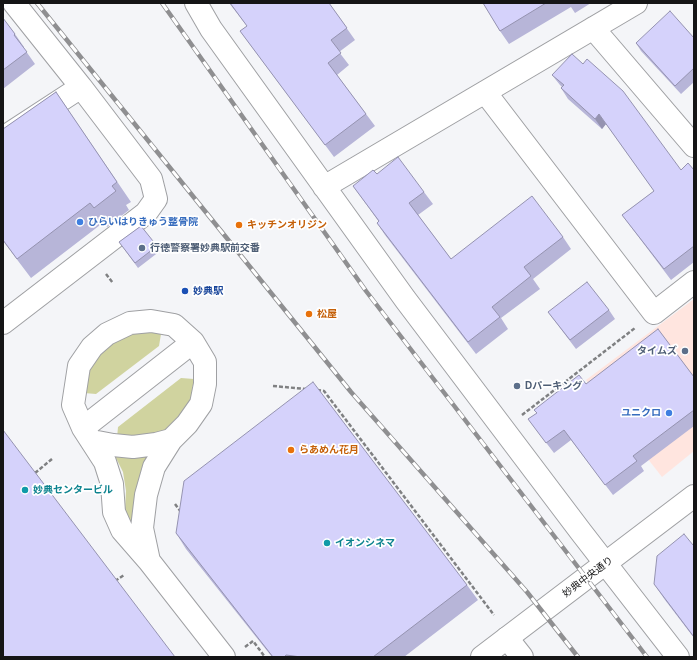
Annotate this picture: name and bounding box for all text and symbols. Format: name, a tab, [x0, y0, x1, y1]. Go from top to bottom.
place label: ひらいはりきゅう整骨院	[88, 216, 198, 228]
marker: ひらいはりきゅう整骨院	[75, 217, 85, 227]
place label: キッチンオリジン	[247, 219, 327, 231]
marker: キッチンオリジン	[234, 220, 244, 230]
place label: 行徳警察署妙典駅前交番	[150, 242, 260, 254]
marker: 行徳警察署妙典駅前交番	[137, 243, 147, 253]
place label: 妙典駅	[193, 285, 223, 297]
marker: 妙典駅	[180, 286, 190, 296]
place label: 松屋	[317, 308, 337, 320]
marker: 松屋	[304, 309, 314, 319]
place label: タイムズ	[637, 345, 677, 357]
marker: タイムズ	[680, 346, 690, 356]
place label: Dパーキング	[525, 380, 582, 392]
marker: Dパーキング	[512, 381, 522, 391]
place label: ユニクロ	[621, 407, 661, 419]
marker: ユニクロ	[664, 408, 674, 418]
place label: らあめん花月	[299, 444, 359, 456]
marker: らあめん花月	[286, 445, 296, 455]
place label: 妙典センタービル	[33, 484, 113, 496]
marker: 妙典センタービル	[20, 485, 30, 495]
place label: イオンシネマ	[335, 537, 395, 549]
marker: イオンシネマ	[322, 538, 332, 548]
street label: 妙典中央通り	[560, 554, 616, 600]

